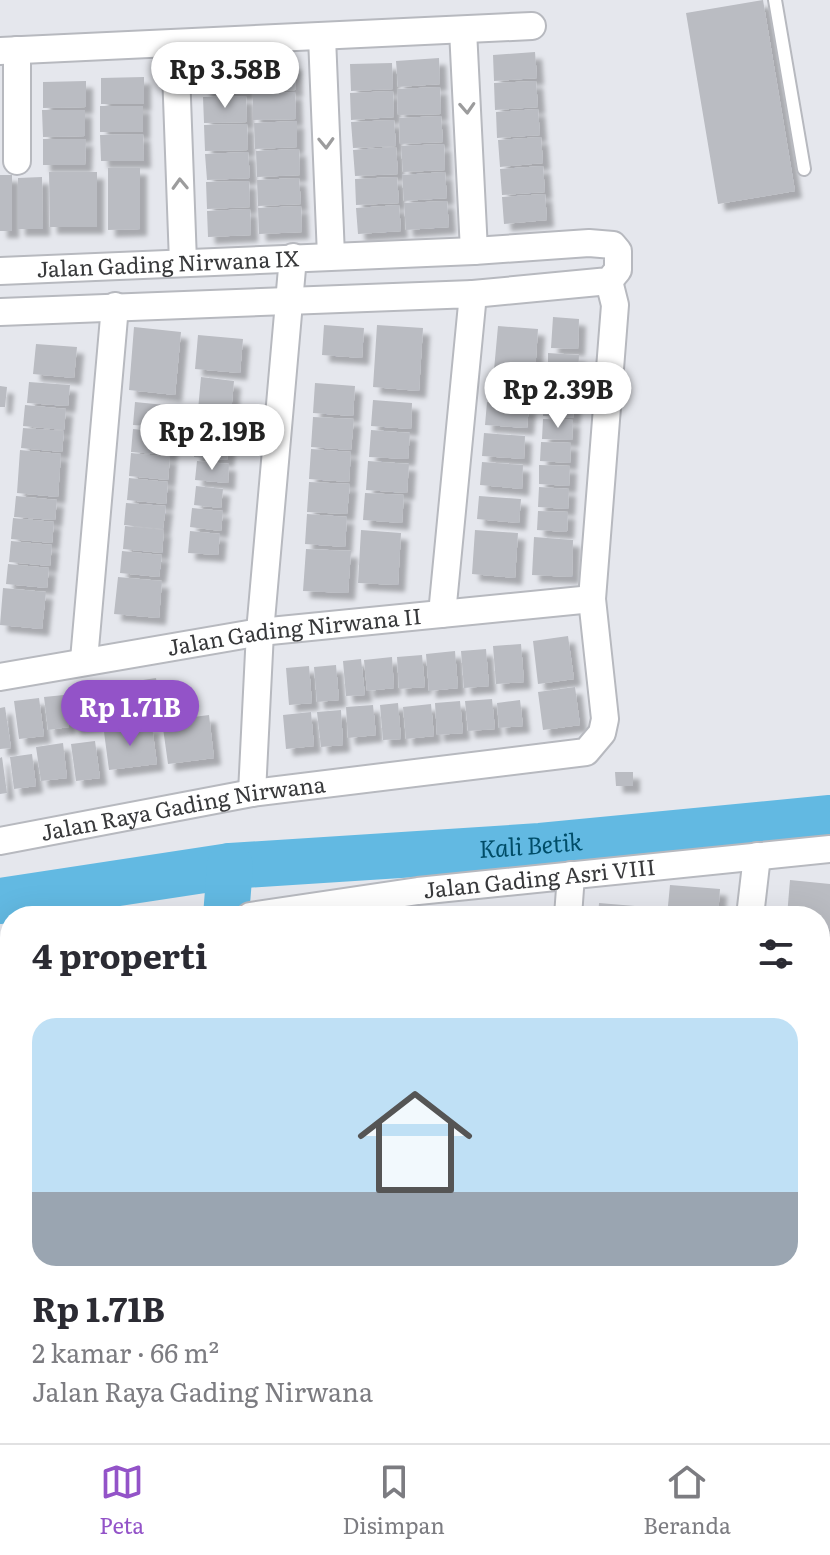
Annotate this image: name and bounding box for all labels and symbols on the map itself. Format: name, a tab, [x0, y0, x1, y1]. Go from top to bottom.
pin: Rp 3.58B	[142, 42, 308, 110]
one-way arrow	[458, 102, 475, 115]
one-way arrow	[318, 137, 335, 150]
one-way arrow	[171, 177, 188, 190]
street label: Jalan Gading Nirwana IX	[36, 240, 300, 284]
pin: Rp 2.39B	[475, 362, 641, 430]
pin: Rp 2.19B	[129, 404, 295, 472]
street label: Jalan Gading Nirwana II	[164, 598, 423, 663]
pin: Rp 1.71B	[47, 680, 213, 748]
street label: Jalan Raya Gading Nirwana	[38, 766, 327, 848]
water label: Kali Betik	[478, 822, 585, 865]
street label: Jalan Gading Asri VIII	[422, 849, 657, 905]

